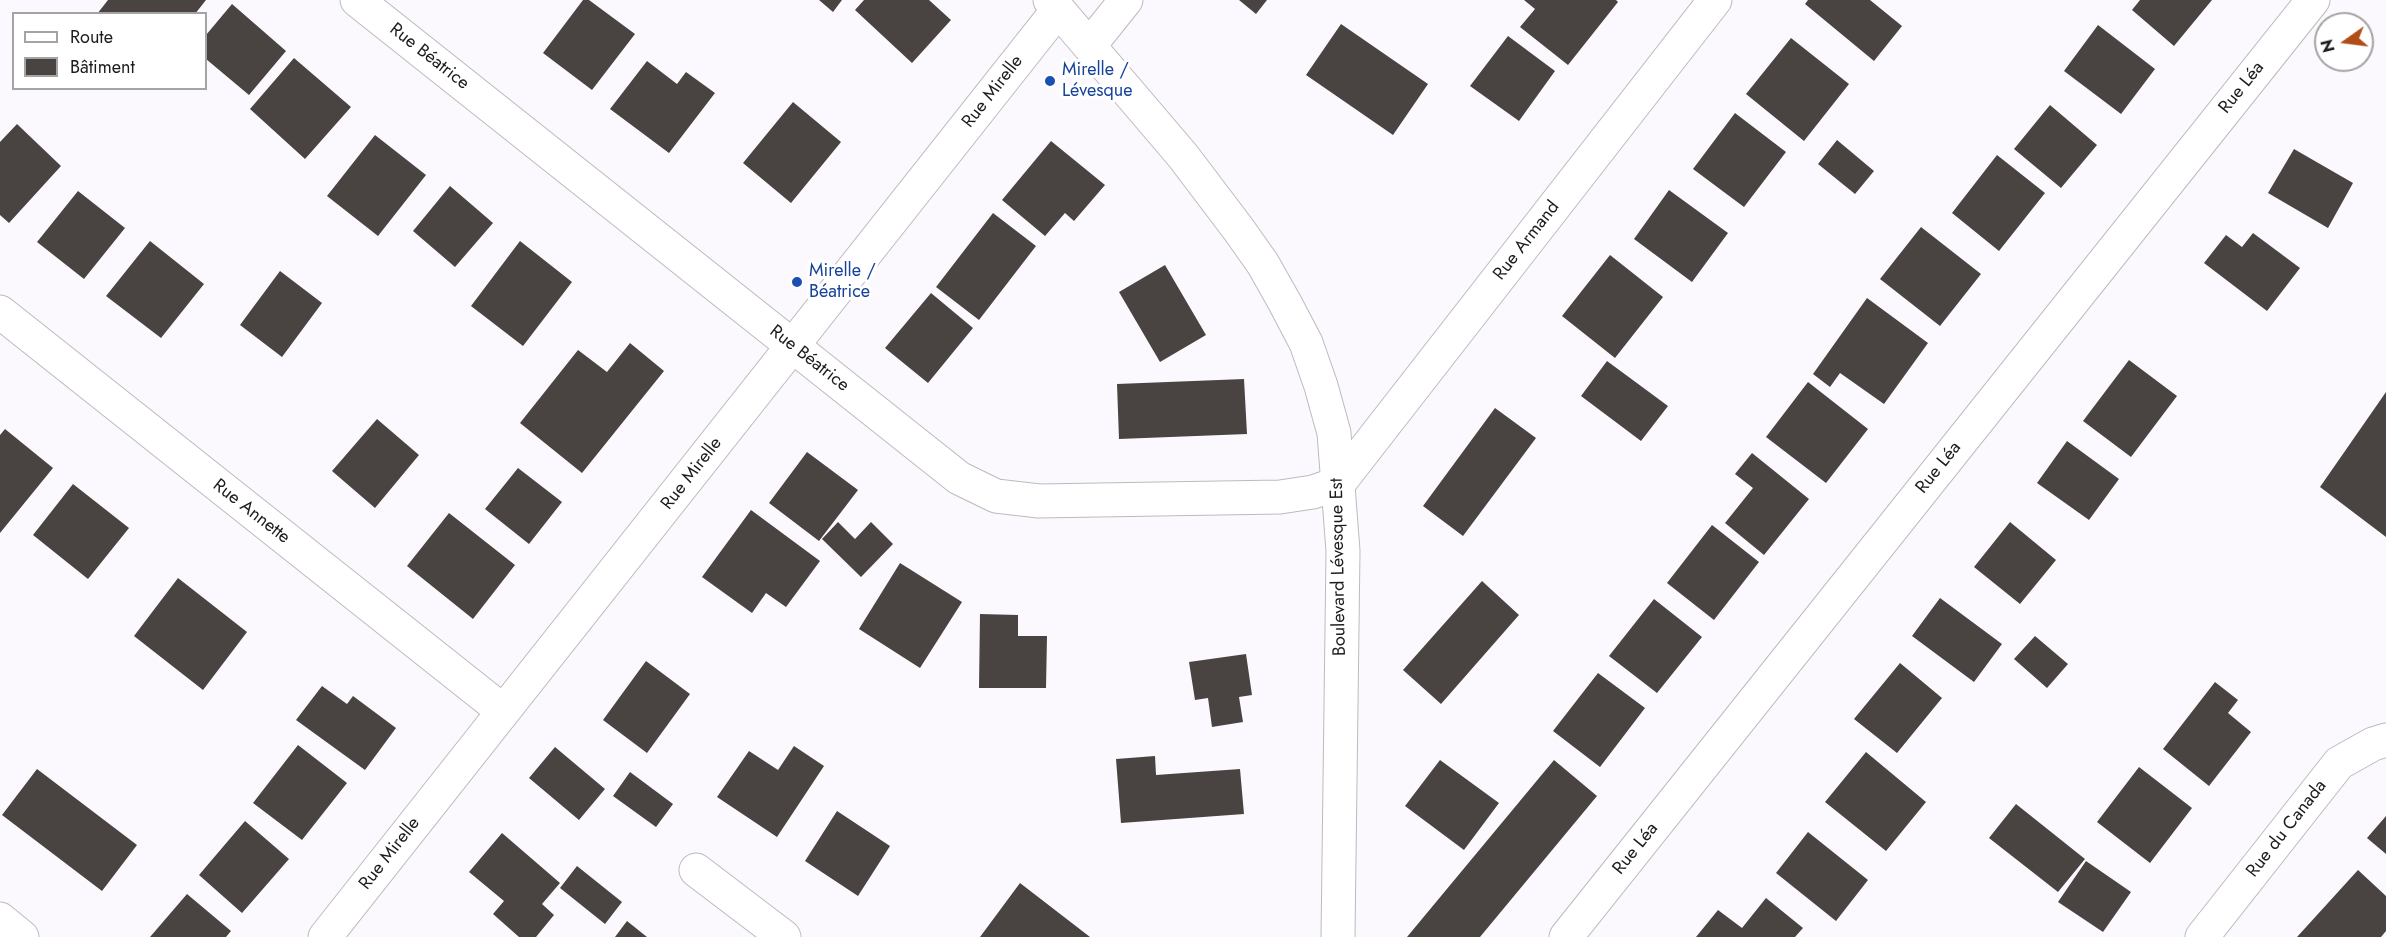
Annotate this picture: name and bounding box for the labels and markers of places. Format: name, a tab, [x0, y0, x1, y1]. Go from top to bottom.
place label: Mirelle / Lévesque	[1062, 60, 1132, 103]
marker: Mirelle / Lévesque	[1043, 74, 1057, 88]
place label: Mirelle / Béatrice	[809, 261, 876, 304]
marker: Mirelle / Béatrice	[790, 275, 804, 289]

